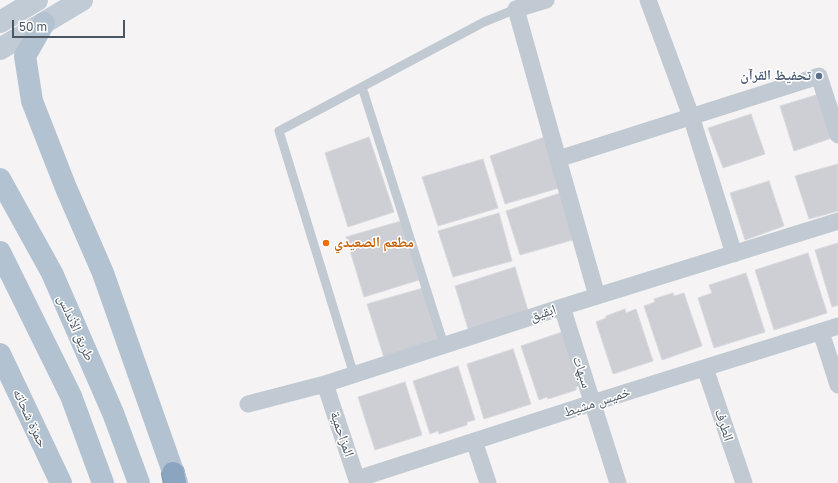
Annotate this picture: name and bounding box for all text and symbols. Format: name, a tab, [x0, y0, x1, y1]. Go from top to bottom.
scale bar	[14, 12, 127, 38]
text: 50 m	[19, 19, 47, 34]
place label: تحفيظ القرآن	[740, 68, 811, 84]
marker: تحفيظ القرآن	[814, 71, 824, 81]
place label: مطعم الصعيدي	[334, 235, 414, 251]
marker: مطعم الصعيدي	[321, 238, 331, 248]
street label: طريق الأندلس	[54, 292, 98, 364]
street label: ابقيق	[528, 301, 558, 325]
street label: سبهات	[569, 354, 595, 390]
street label: خميس مشيط	[562, 383, 632, 421]
street label: حمزة شحاته	[9, 386, 51, 450]
street label: الطرف	[711, 407, 737, 443]
street label: المزاحمية	[326, 409, 358, 459]

